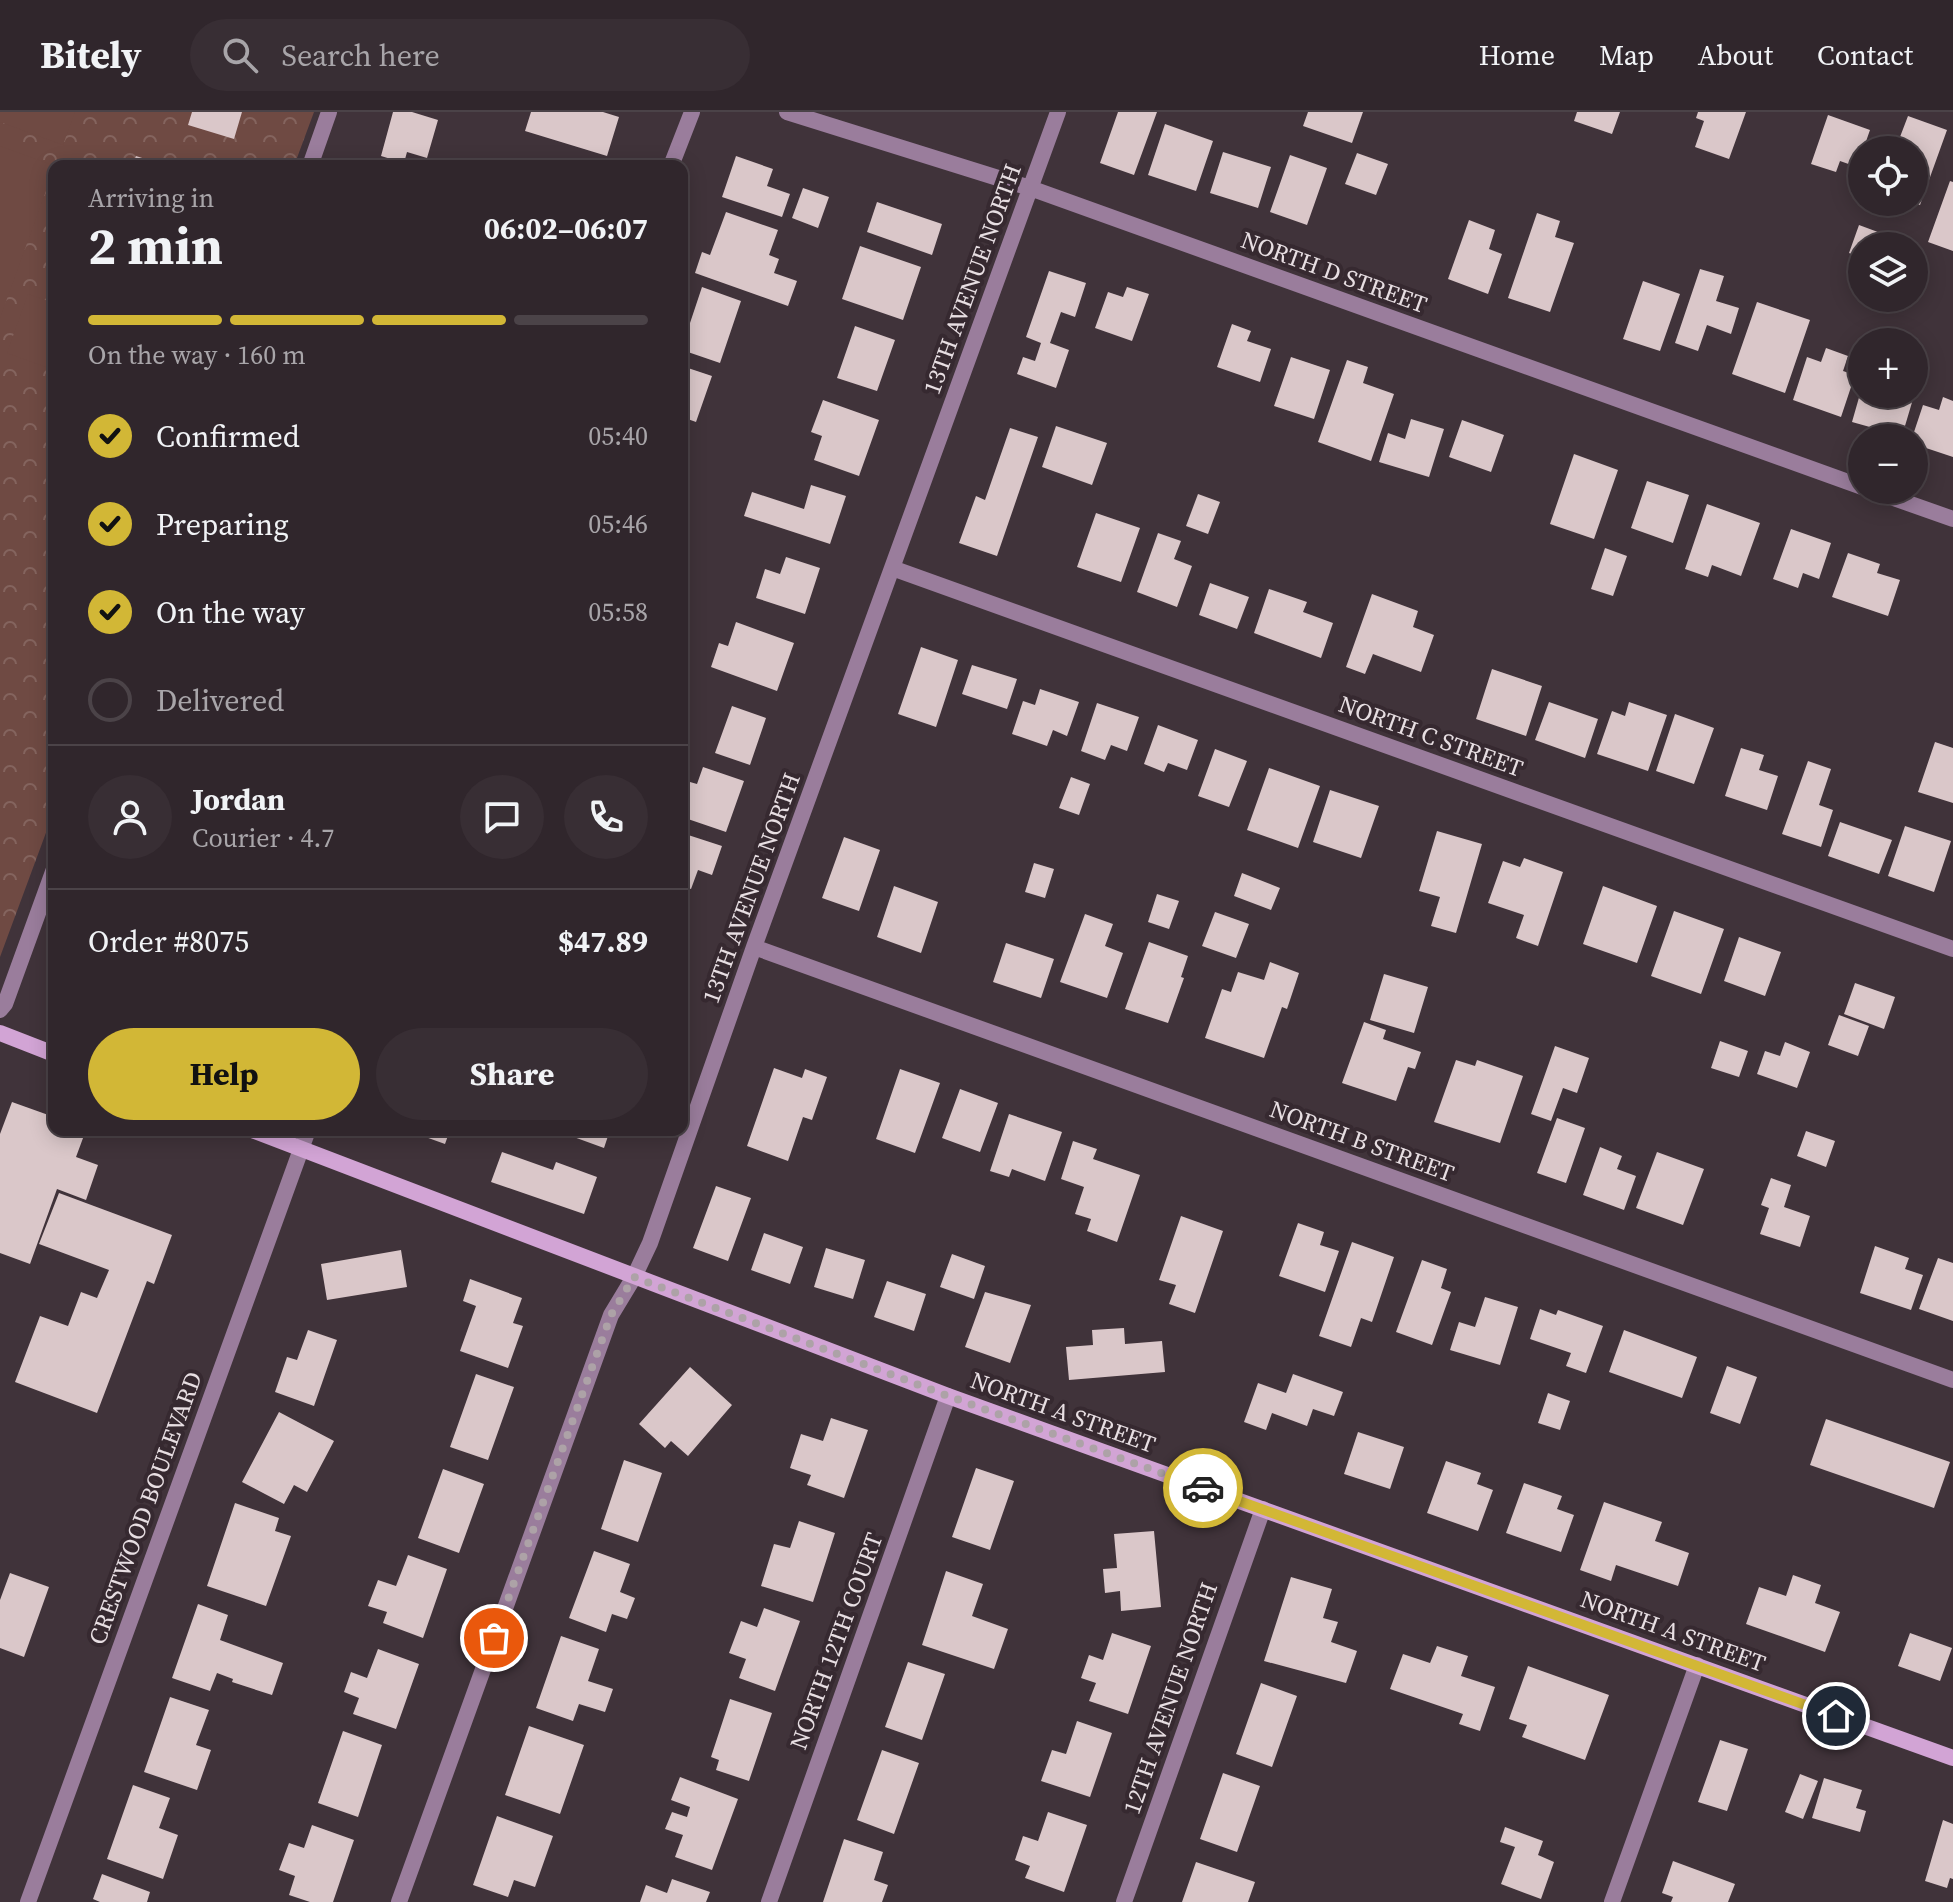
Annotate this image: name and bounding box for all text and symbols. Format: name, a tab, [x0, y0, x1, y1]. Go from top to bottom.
search box	[190, 19, 750, 91]
text: Bitely	[40, 29, 142, 81]
icon: search	[218, 33, 262, 77]
text: Search here	[282, 35, 440, 76]
text: Home	[1479, 36, 1555, 74]
text: Map	[1599, 36, 1654, 74]
text: About	[1698, 36, 1773, 74]
text: Contact	[1817, 36, 1913, 74]
map controls	[1848, 136, 1928, 504]
button: locate	[1848, 136, 1928, 216]
street label: 13TH AVENUE NORTH	[915, 159, 1029, 399]
text: Arriving in	[88, 180, 214, 216]
text: 06:02–06:07	[484, 208, 648, 249]
text: 2 min	[88, 210, 223, 281]
street label: NORTH D STREET	[1236, 223, 1432, 321]
button: layers	[1848, 232, 1928, 312]
button: +	[1848, 328, 1928, 408]
text: On the way · 160 m	[88, 337, 306, 373]
icon: check	[88, 414, 132, 458]
text: Confirmed	[156, 416, 300, 457]
text: 05:40	[588, 418, 648, 454]
button: −	[1848, 424, 1928, 504]
icon: check	[88, 502, 132, 546]
text: Preparing	[156, 504, 289, 545]
text: 05:46	[588, 506, 648, 542]
icon: check	[88, 590, 132, 634]
text: On the way	[156, 592, 305, 633]
text: 05:58	[588, 594, 648, 630]
text: Delivered	[156, 680, 284, 721]
street label: NORTH C STREET	[1334, 687, 1528, 785]
street label: 13TH AVENUE NORTH	[694, 768, 808, 1008]
button: person	[88, 775, 172, 859]
button: chat	[460, 775, 544, 859]
button: phone	[564, 775, 648, 859]
text: Jordan	[192, 779, 285, 820]
text: Courier · 4.7	[192, 820, 334, 856]
text: Order #8075	[88, 921, 249, 962]
text: $47.89	[558, 921, 648, 962]
button: Help	[88, 1028, 360, 1120]
button: Share	[376, 1028, 648, 1120]
street label: NORTH B STREET	[1265, 1092, 1459, 1190]
street label: NORTH A STREET	[966, 1363, 1161, 1461]
street label: CRESTWOOD BOULEVARD	[80, 1367, 210, 1649]
courier	[1163, 1448, 1243, 1528]
icon: car	[1181, 1466, 1225, 1510]
street label: NORTH 12TH COURT	[781, 1528, 891, 1754]
street label: 12TH AVENUE NORTH	[1115, 1578, 1225, 1818]
street label: NORTH A STREET	[1576, 1582, 1771, 1680]
pin	[460, 1604, 528, 1672]
icon: bag	[472, 1616, 516, 1660]
pin	[1802, 1682, 1870, 1750]
icon: home	[1814, 1694, 1858, 1738]

